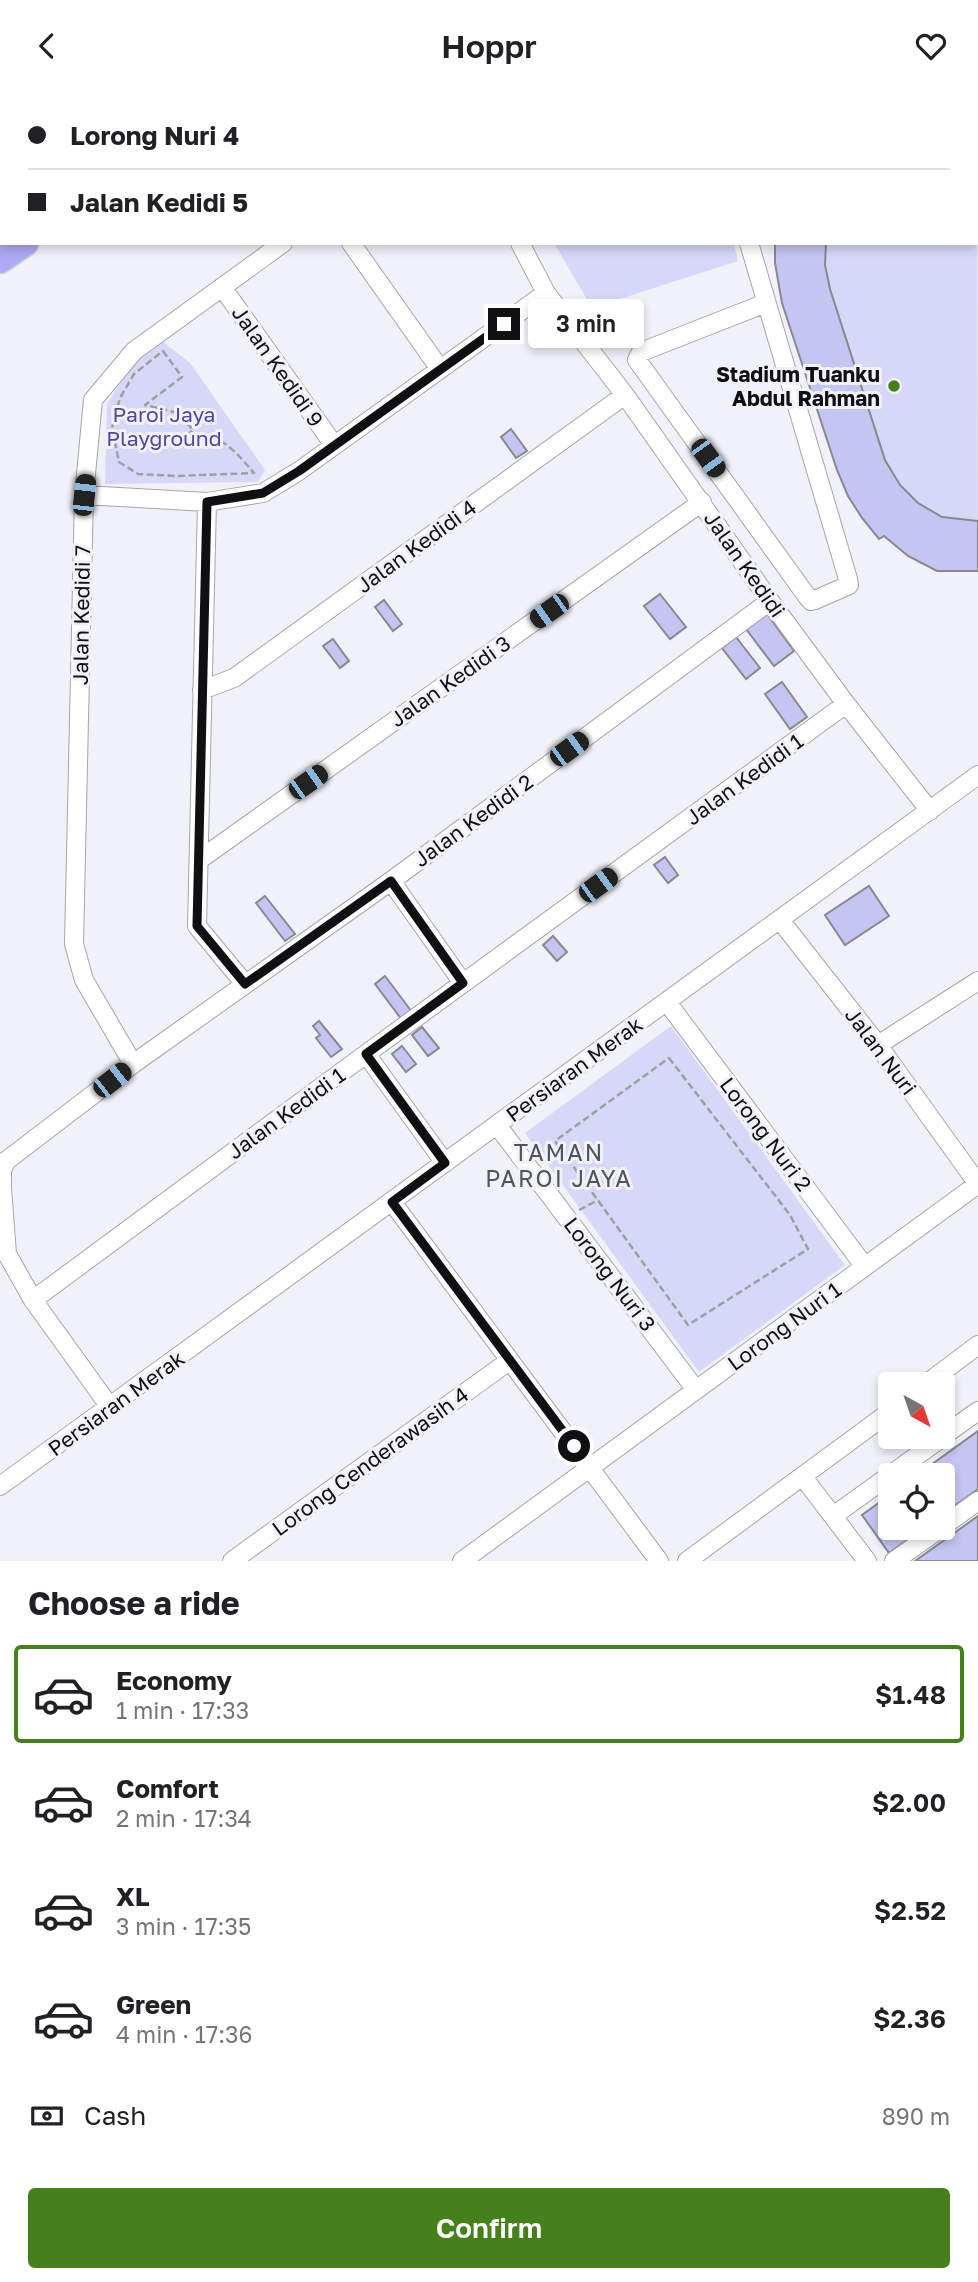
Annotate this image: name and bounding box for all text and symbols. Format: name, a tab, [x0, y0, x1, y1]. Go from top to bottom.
icon: back	[28, 27, 66, 65]
text: Hoppr	[441, 27, 537, 65]
icon: heart	[912, 27, 950, 65]
text: Lorong Nuri 4	[70, 120, 239, 151]
text: Jalan Kedidi 5	[70, 187, 248, 218]
callout: 3 min	[528, 299, 644, 349]
street label: Jalan Kedidi 9	[227, 301, 329, 431]
route end	[488, 308, 520, 340]
text: 3 min	[556, 309, 616, 337]
place label: Stadium Tuanku Abdul Rahman	[716, 361, 880, 411]
marker: Stadium Tuanku Abdul Rahman	[886, 378, 902, 394]
park label: Paroi Jaya Playground	[106, 401, 222, 451]
car	[688, 435, 729, 481]
car	[72, 473, 97, 517]
street label: Jalan Kedidi 4	[351, 494, 481, 598]
street label: Jalan Kedidi	[699, 506, 791, 622]
street label: Jalan Kedidi 7	[67, 545, 95, 685]
car	[526, 590, 573, 632]
street label: Jalan Kedidi 3	[385, 630, 515, 732]
car	[546, 728, 593, 770]
street label: Jalan Kedidi 1	[680, 728, 808, 830]
car	[285, 761, 332, 803]
street label: Jalan Kedidi 2	[408, 768, 538, 872]
car	[575, 864, 622, 906]
street label: Jalan Nuri	[840, 1002, 922, 1100]
street label: Persiaran Merak	[501, 1011, 647, 1127]
car	[89, 1059, 136, 1101]
street label: Jalan Kedidi 1	[222, 1062, 350, 1164]
street label: Lorong Nuri 2	[715, 1072, 817, 1196]
district label: TAMAN PAROI JAYA	[485, 1138, 633, 1192]
street label: Lorong Nuri 3	[559, 1212, 661, 1336]
street label: Lorong Nuri 1	[722, 1276, 846, 1376]
street label: Persiaran Merak	[43, 1345, 189, 1461]
north arrow	[878, 1372, 956, 1449]
map controls	[878, 1372, 955, 1540]
street label: Lorong Cenderawasih 4	[267, 1381, 473, 1541]
route start	[558, 1430, 590, 1462]
button: locate	[878, 1463, 955, 1540]
text: Choose a ride	[28, 1584, 240, 1622]
icon: car	[32, 1663, 95, 1726]
text: Economy	[116, 1665, 232, 1696]
text: $1.48	[875, 1679, 946, 1710]
text: 1 min · 17:33	[116, 1696, 249, 1724]
icon: car	[32, 1771, 95, 1834]
text: Comfort	[116, 1773, 219, 1804]
text: $2.00	[872, 1787, 946, 1818]
text: 2 min · 17:34	[116, 1804, 252, 1832]
icon: car	[32, 1879, 95, 1942]
text: XL	[116, 1881, 150, 1912]
text: $2.52	[874, 1895, 946, 1926]
text: 3 min · 17:35	[116, 1912, 251, 1940]
icon: car	[32, 1987, 95, 2050]
text: Green	[116, 1989, 191, 2020]
text: $2.36	[873, 2003, 946, 2034]
text: 4 min · 17:36	[116, 2020, 252, 2048]
icon: cash	[28, 2097, 66, 2135]
text: Cash	[84, 2100, 146, 2131]
text: 890 m	[882, 2102, 950, 2130]
button: Confirm	[28, 2188, 950, 2268]

